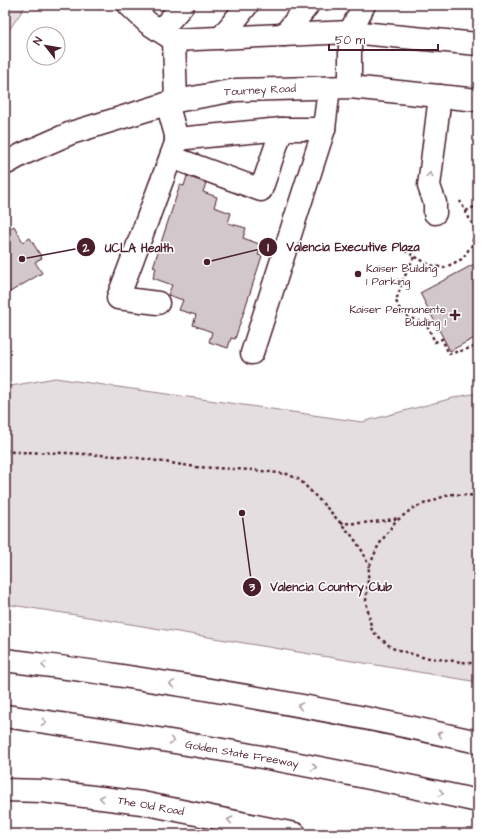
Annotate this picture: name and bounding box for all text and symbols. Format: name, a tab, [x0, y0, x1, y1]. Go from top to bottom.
north arrow	[26, 26, 66, 66]
scale bar	[329, 26, 438, 52]
text: 50 m	[335, 32, 366, 49]
text: N	[30, 34, 46, 48]
street label: Tourney Road	[224, 81, 297, 100]
one-way arrow	[425, 172, 434, 178]
callout: UCLA Health	[76, 235, 181, 259]
callout: Valencia Executive Plaza	[258, 235, 428, 259]
text: 1	[267, 239, 269, 256]
text: Valencia Executive Plaza	[285, 239, 420, 256]
text: 2	[82, 240, 90, 257]
text: UCLA Health	[104, 240, 174, 257]
place label: Kaiser Building 1 Parking	[366, 261, 437, 290]
marker: Kaiser Building 1 Parking	[353, 269, 363, 279]
place label: Kaiser Permanente Buidling 1	[350, 302, 447, 331]
marker: Kaiser Permanente Buidling 1	[449, 309, 461, 321]
callout: Valencia Country Club	[242, 575, 400, 599]
text: 3	[248, 579, 256, 596]
text: Valencia Country Club	[269, 579, 392, 597]
one-way arrow	[41, 661, 47, 670]
one-way arrow	[169, 680, 176, 689]
one-way arrow	[297, 703, 304, 711]
one-way arrow	[41, 717, 47, 726]
one-way arrow	[437, 730, 443, 739]
one-way arrow	[169, 737, 175, 745]
street label: Golden State Freeway	[184, 737, 300, 772]
one-way arrow	[311, 762, 317, 770]
one-way arrow	[438, 788, 444, 796]
street label: The Old Road	[117, 793, 186, 819]
one-way arrow	[99, 794, 105, 803]
one-way arrow	[226, 817, 233, 825]

